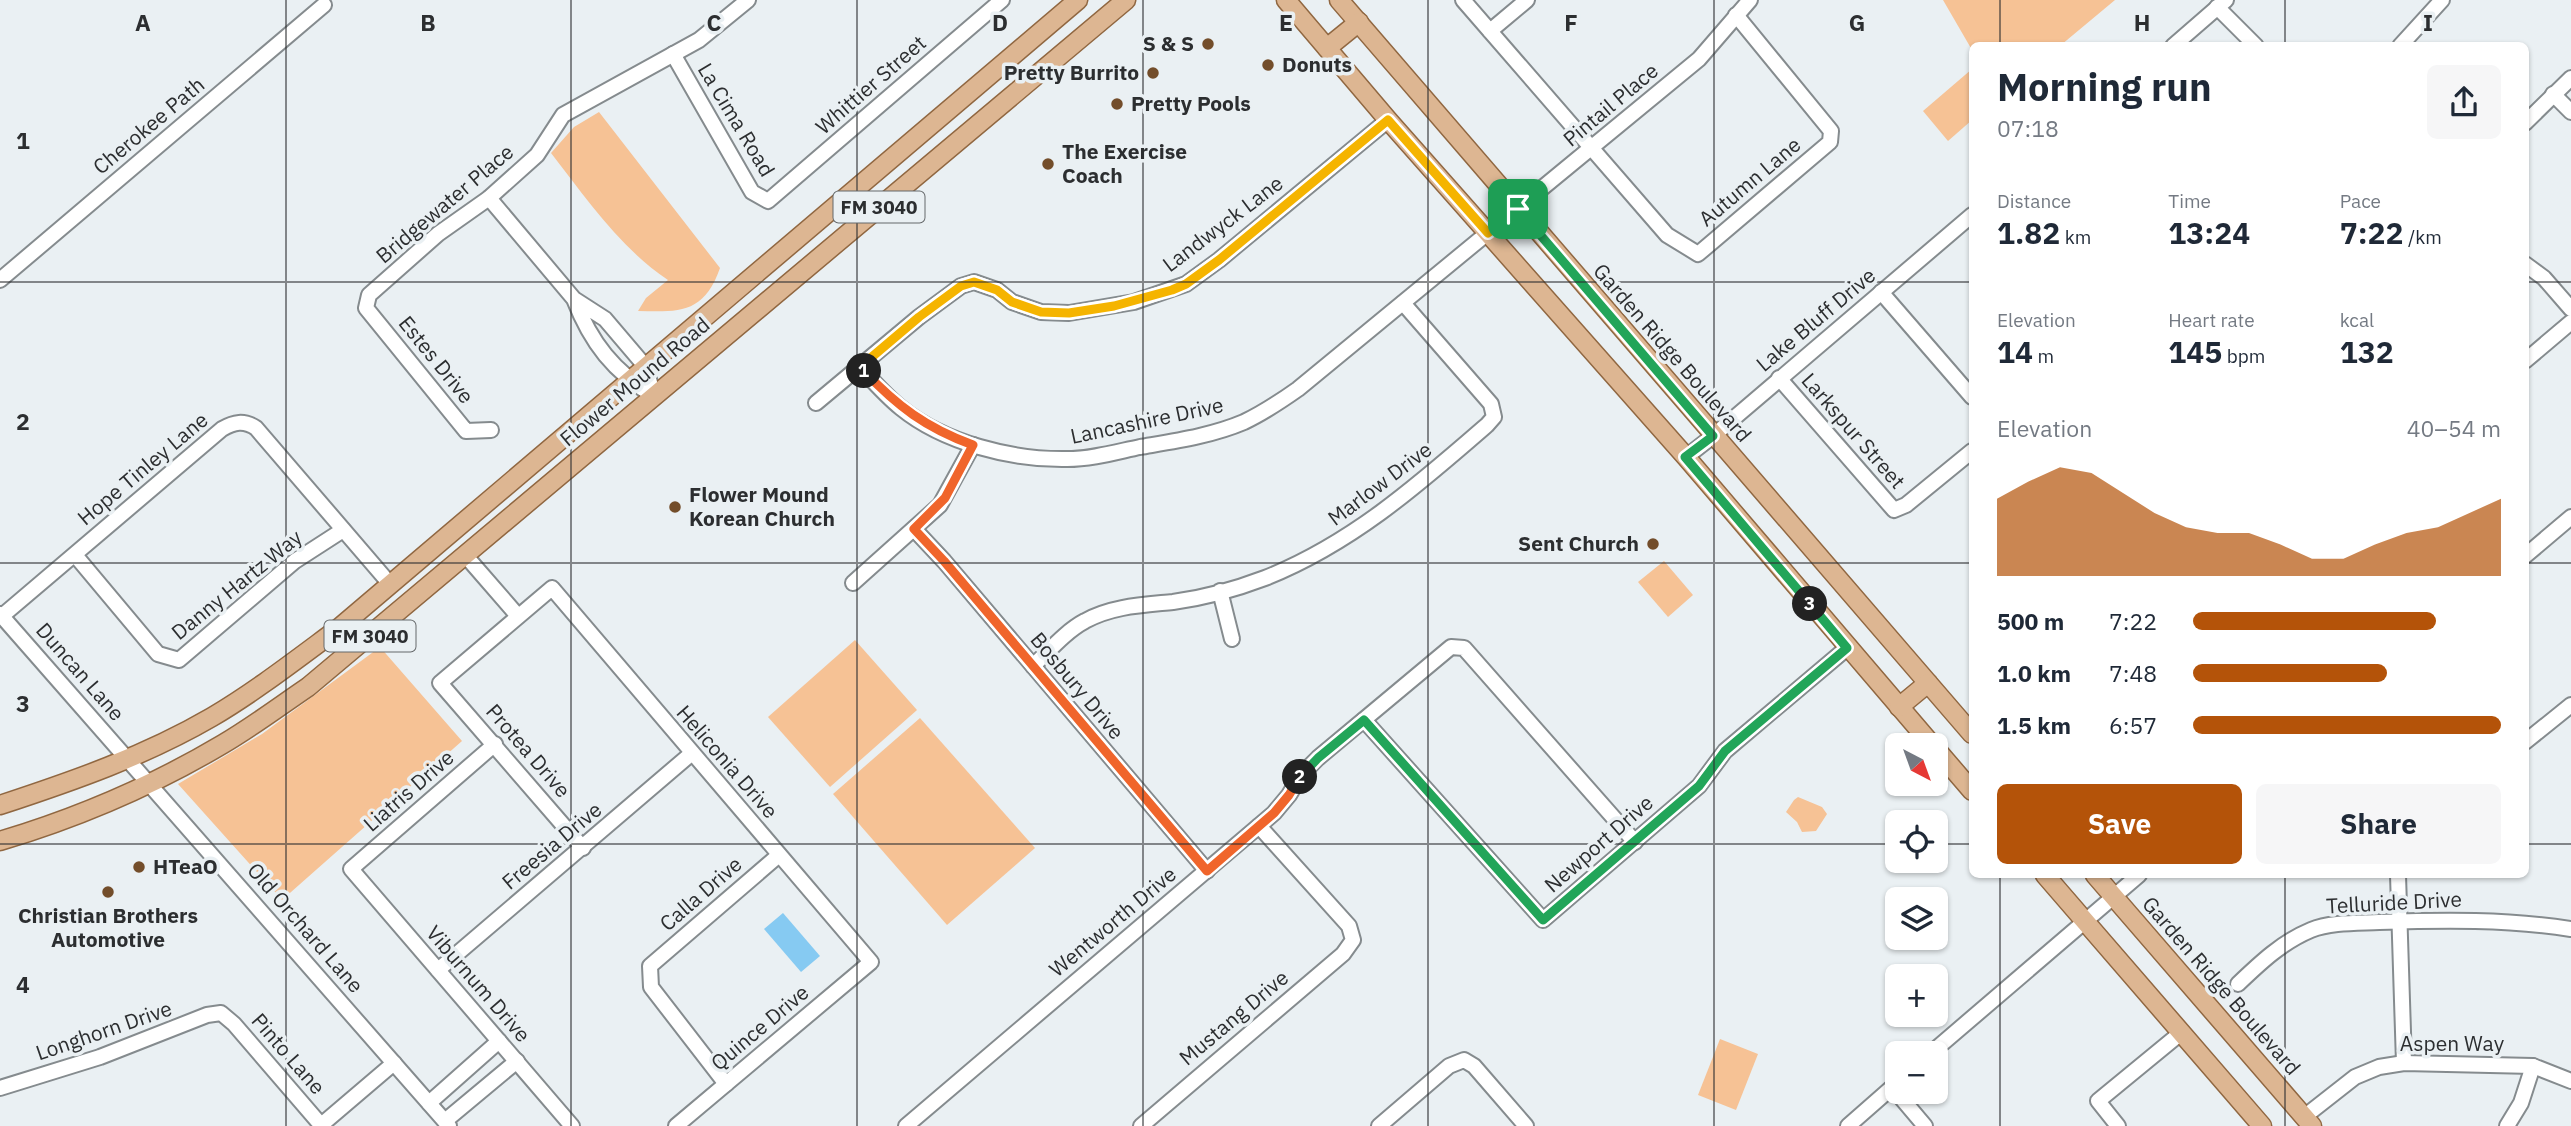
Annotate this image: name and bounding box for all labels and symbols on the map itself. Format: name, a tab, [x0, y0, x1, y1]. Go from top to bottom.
text: A	[135, 7, 151, 37]
text: B	[420, 7, 436, 37]
text: C	[707, 7, 722, 37]
text: D	[992, 7, 1008, 37]
text: E	[1279, 7, 1293, 37]
text: F	[1564, 7, 1578, 37]
text: G	[1849, 7, 1865, 37]
text: H	[2134, 7, 2150, 37]
text: I	[2423, 7, 2433, 37]
street label: Whittier Street	[809, 29, 931, 140]
place label: S & S	[1143, 29, 1194, 57]
marker: S & S	[1200, 36, 1216, 52]
place label: Donuts	[1282, 50, 1352, 78]
street label: Pintail Place	[1557, 56, 1664, 152]
marker: Donuts	[1260, 57, 1276, 73]
street label: La Cima Road	[692, 58, 782, 181]
place label: Pretty Burrito	[1004, 58, 1139, 86]
marker: Pretty Burrito	[1145, 65, 1161, 81]
street label: Cherokee Path	[87, 70, 210, 180]
place label: Pretty Pools	[1131, 89, 1251, 117]
marker: Pretty Pools	[1109, 96, 1125, 112]
text: 1	[16, 125, 30, 155]
street label: Autumn Lane	[1692, 130, 1806, 232]
street label: Bridgewater Place	[370, 137, 519, 269]
place label: The Exercise Coach	[1062, 137, 1187, 189]
marker: The Exercise Coach	[1040, 156, 1056, 172]
street label: Landwyck Lane	[1156, 169, 1288, 278]
pin	[1488, 179, 1548, 239]
road number: FM 3040	[834, 192, 924, 223]
street label: Garden Ridge Boulevard	[1587, 257, 1758, 448]
street label: Lake Bluff Drive	[1750, 261, 1881, 377]
street label: Estes Drive	[393, 310, 481, 409]
street label: Flower Mound Road	[554, 310, 715, 452]
pin: 1	[846, 354, 882, 388]
street label: Larkspur Street	[1796, 366, 1912, 494]
street label: Lancashire Drive	[1068, 390, 1226, 450]
street label: Hope Tinley Lane	[71, 405, 213, 531]
text: 2	[16, 406, 30, 436]
street label: Marlow Drive	[1322, 435, 1437, 531]
place label: Flower Mound Korean Church	[689, 480, 835, 532]
marker: Flower Mound Korean Church	[667, 499, 683, 515]
street label: Danny Hartz Way	[165, 523, 308, 646]
place label: Sent Church	[1518, 529, 1639, 557]
marker: Sent Church	[1645, 536, 1661, 552]
pin: 3	[1792, 586, 1828, 622]
street label: Duncan Lane	[30, 616, 131, 726]
road number: FM 3040	[324, 621, 416, 652]
street label: Bosbury Drive	[1025, 626, 1131, 745]
text: 3	[16, 688, 30, 718]
street label: Protea Drive	[480, 698, 577, 803]
street label: Heliconia Drive	[671, 699, 785, 824]
north arrow	[1885, 733, 1948, 796]
street label: Liatris Drive	[357, 743, 460, 837]
pin: 2	[1282, 760, 1318, 794]
street label: Newport Drive	[1538, 788, 1659, 898]
street label: Freesia Drive	[495, 795, 607, 895]
street label: Calla Drive	[653, 850, 747, 937]
place label: HTeaO	[153, 852, 218, 880]
street label: Old Orchard Lane	[241, 856, 370, 998]
marker: HTeaO	[131, 859, 147, 875]
street label: Wentworth Drive	[1043, 860, 1182, 983]
marker: Christian Brothers Automotive	[100, 884, 116, 900]
street label: Telluride Drive	[2325, 884, 2462, 920]
street label: Garden Ridge Boulevard	[2136, 890, 2307, 1081]
place label: Christian Brothers Automotive	[18, 901, 198, 953]
street label: Viburnum Drive	[420, 919, 537, 1048]
street label: Mustang Drive	[1173, 963, 1294, 1071]
text: 4	[16, 969, 30, 999]
street label: Quince Drive	[705, 978, 814, 1076]
street label: Longhorn Drive	[32, 994, 175, 1066]
street label: Pinto Lane	[246, 1007, 332, 1100]
street label: Aspen Way	[2400, 1029, 2505, 1057]

